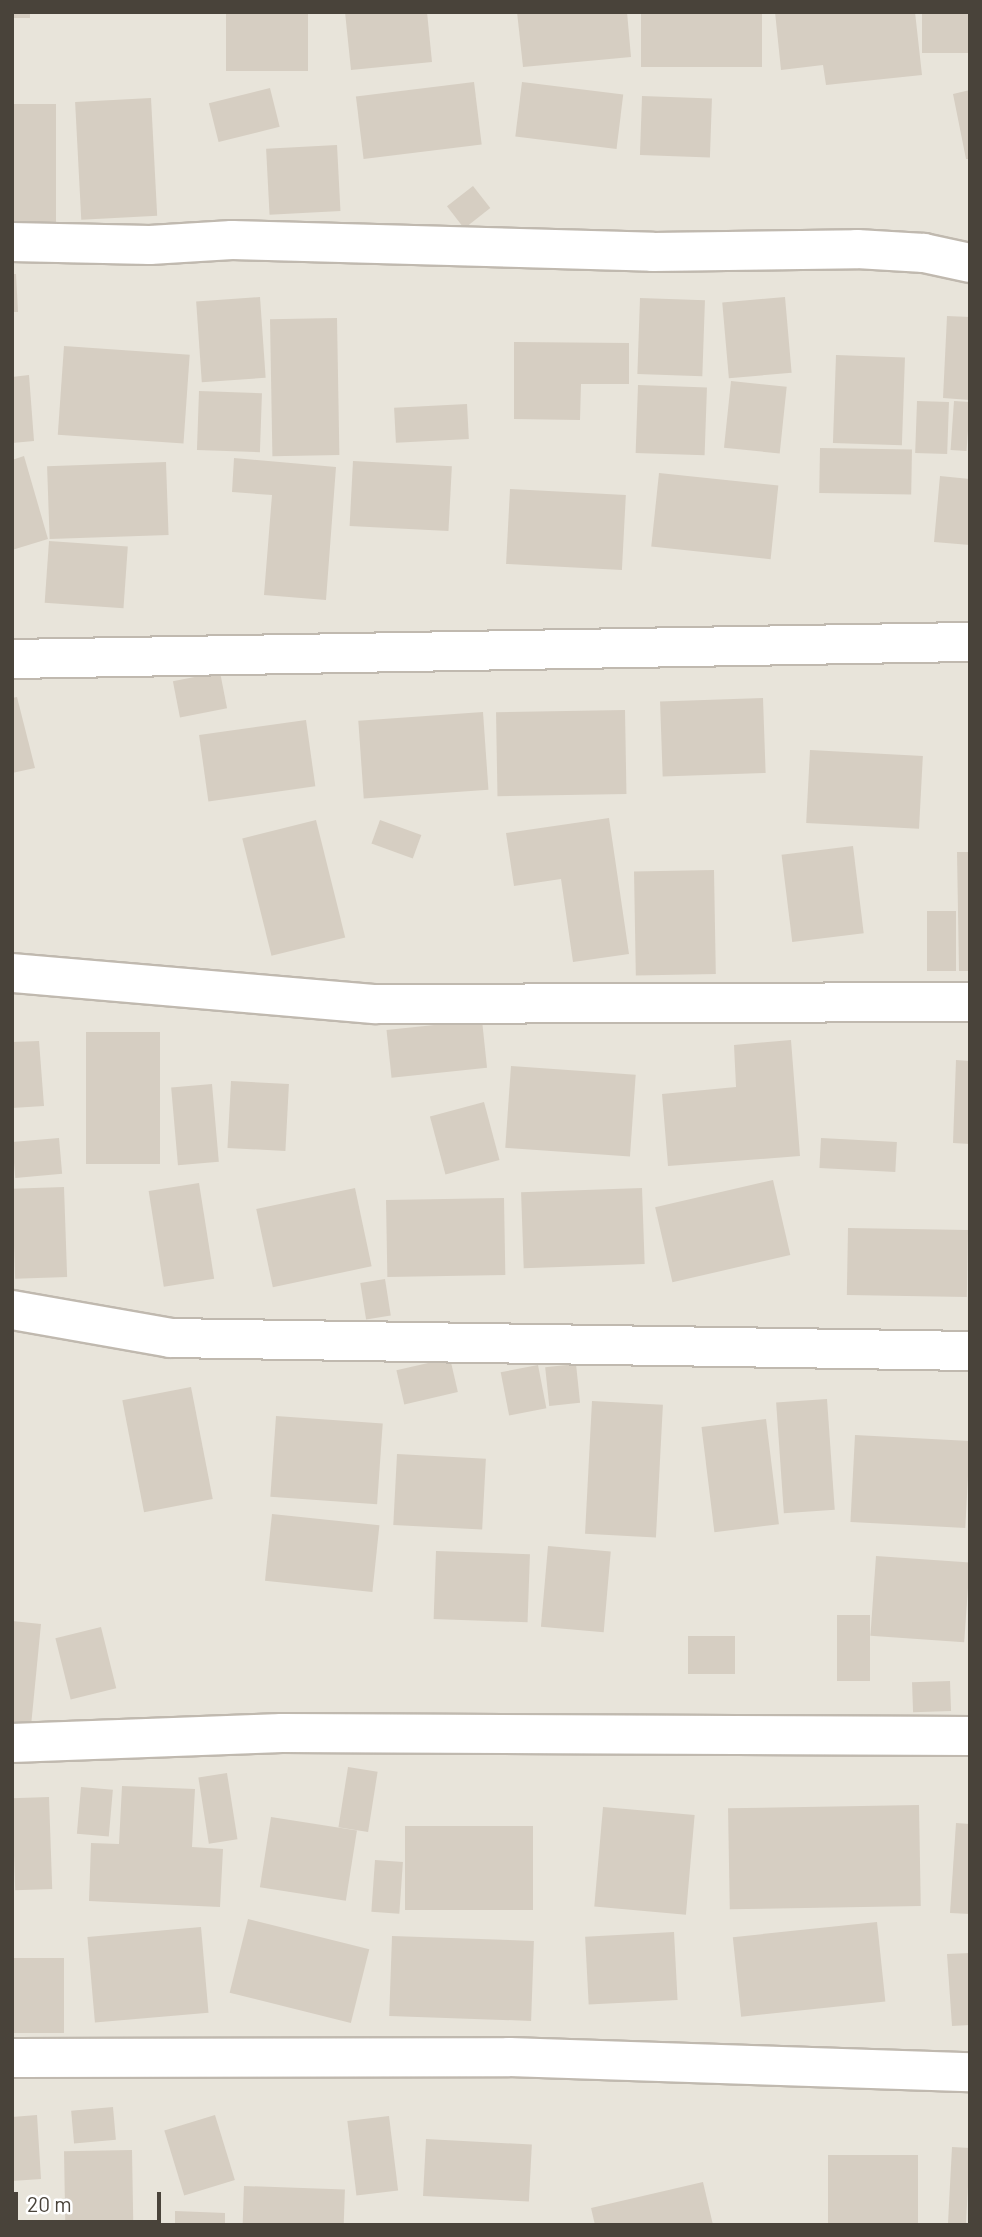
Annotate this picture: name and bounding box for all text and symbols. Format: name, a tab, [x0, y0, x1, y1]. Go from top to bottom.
scale bar	[18, 2178, 164, 2222]
text: 20 m	[27, 2191, 72, 2216]

